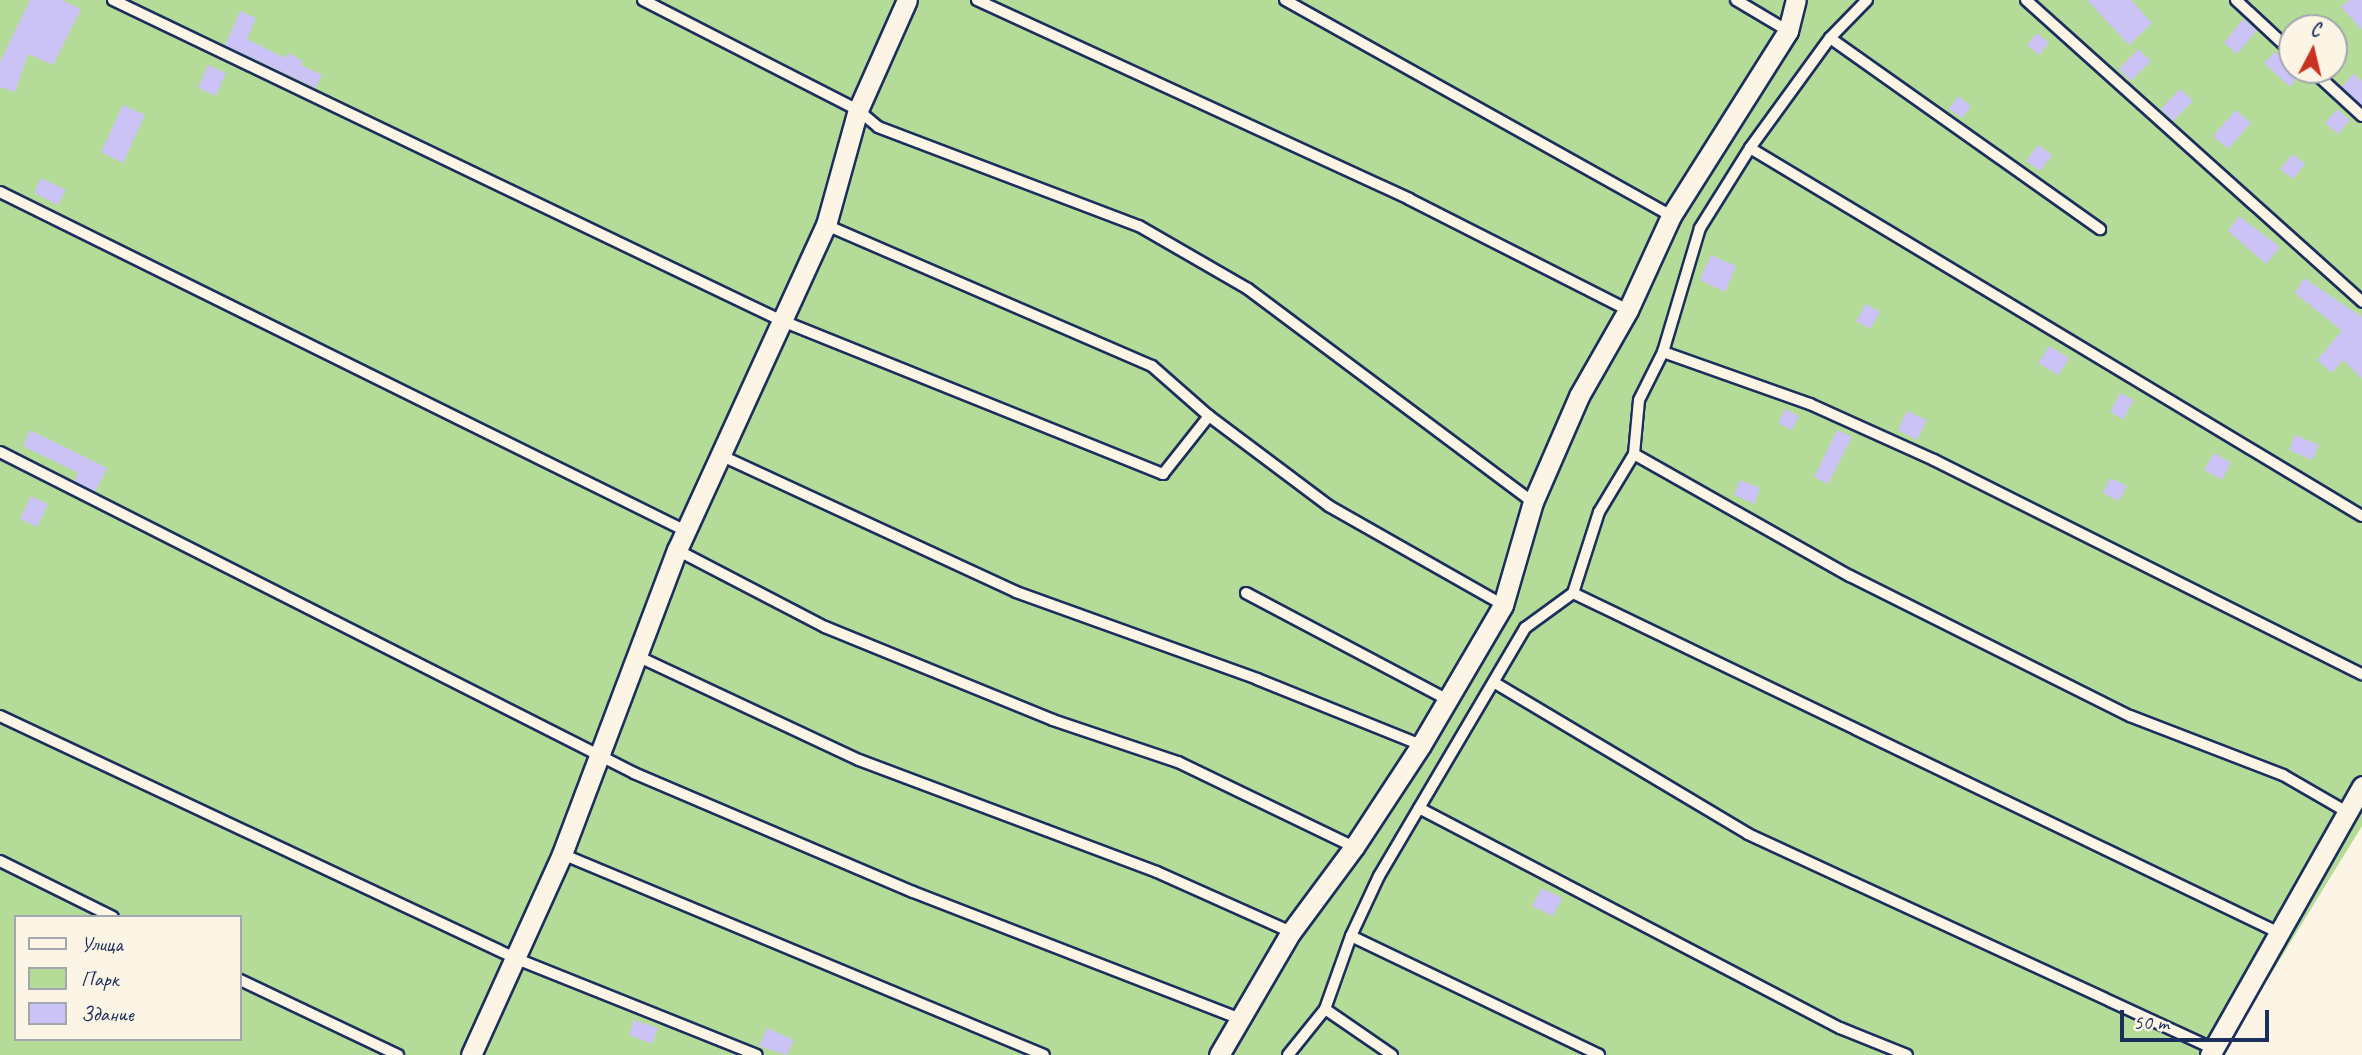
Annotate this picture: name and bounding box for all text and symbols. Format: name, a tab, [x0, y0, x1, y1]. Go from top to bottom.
north arrow	[2278, 14, 2348, 84]
text: С	[2309, 18, 2321, 43]
legend	[14, 915, 242, 1041]
text: Улица	[81, 931, 123, 957]
text: Парк	[81, 966, 118, 992]
scale bar	[2124, 996, 2273, 1040]
text: Здание	[81, 1001, 134, 1027]
text: 50 m	[2133, 1009, 2169, 1035]

